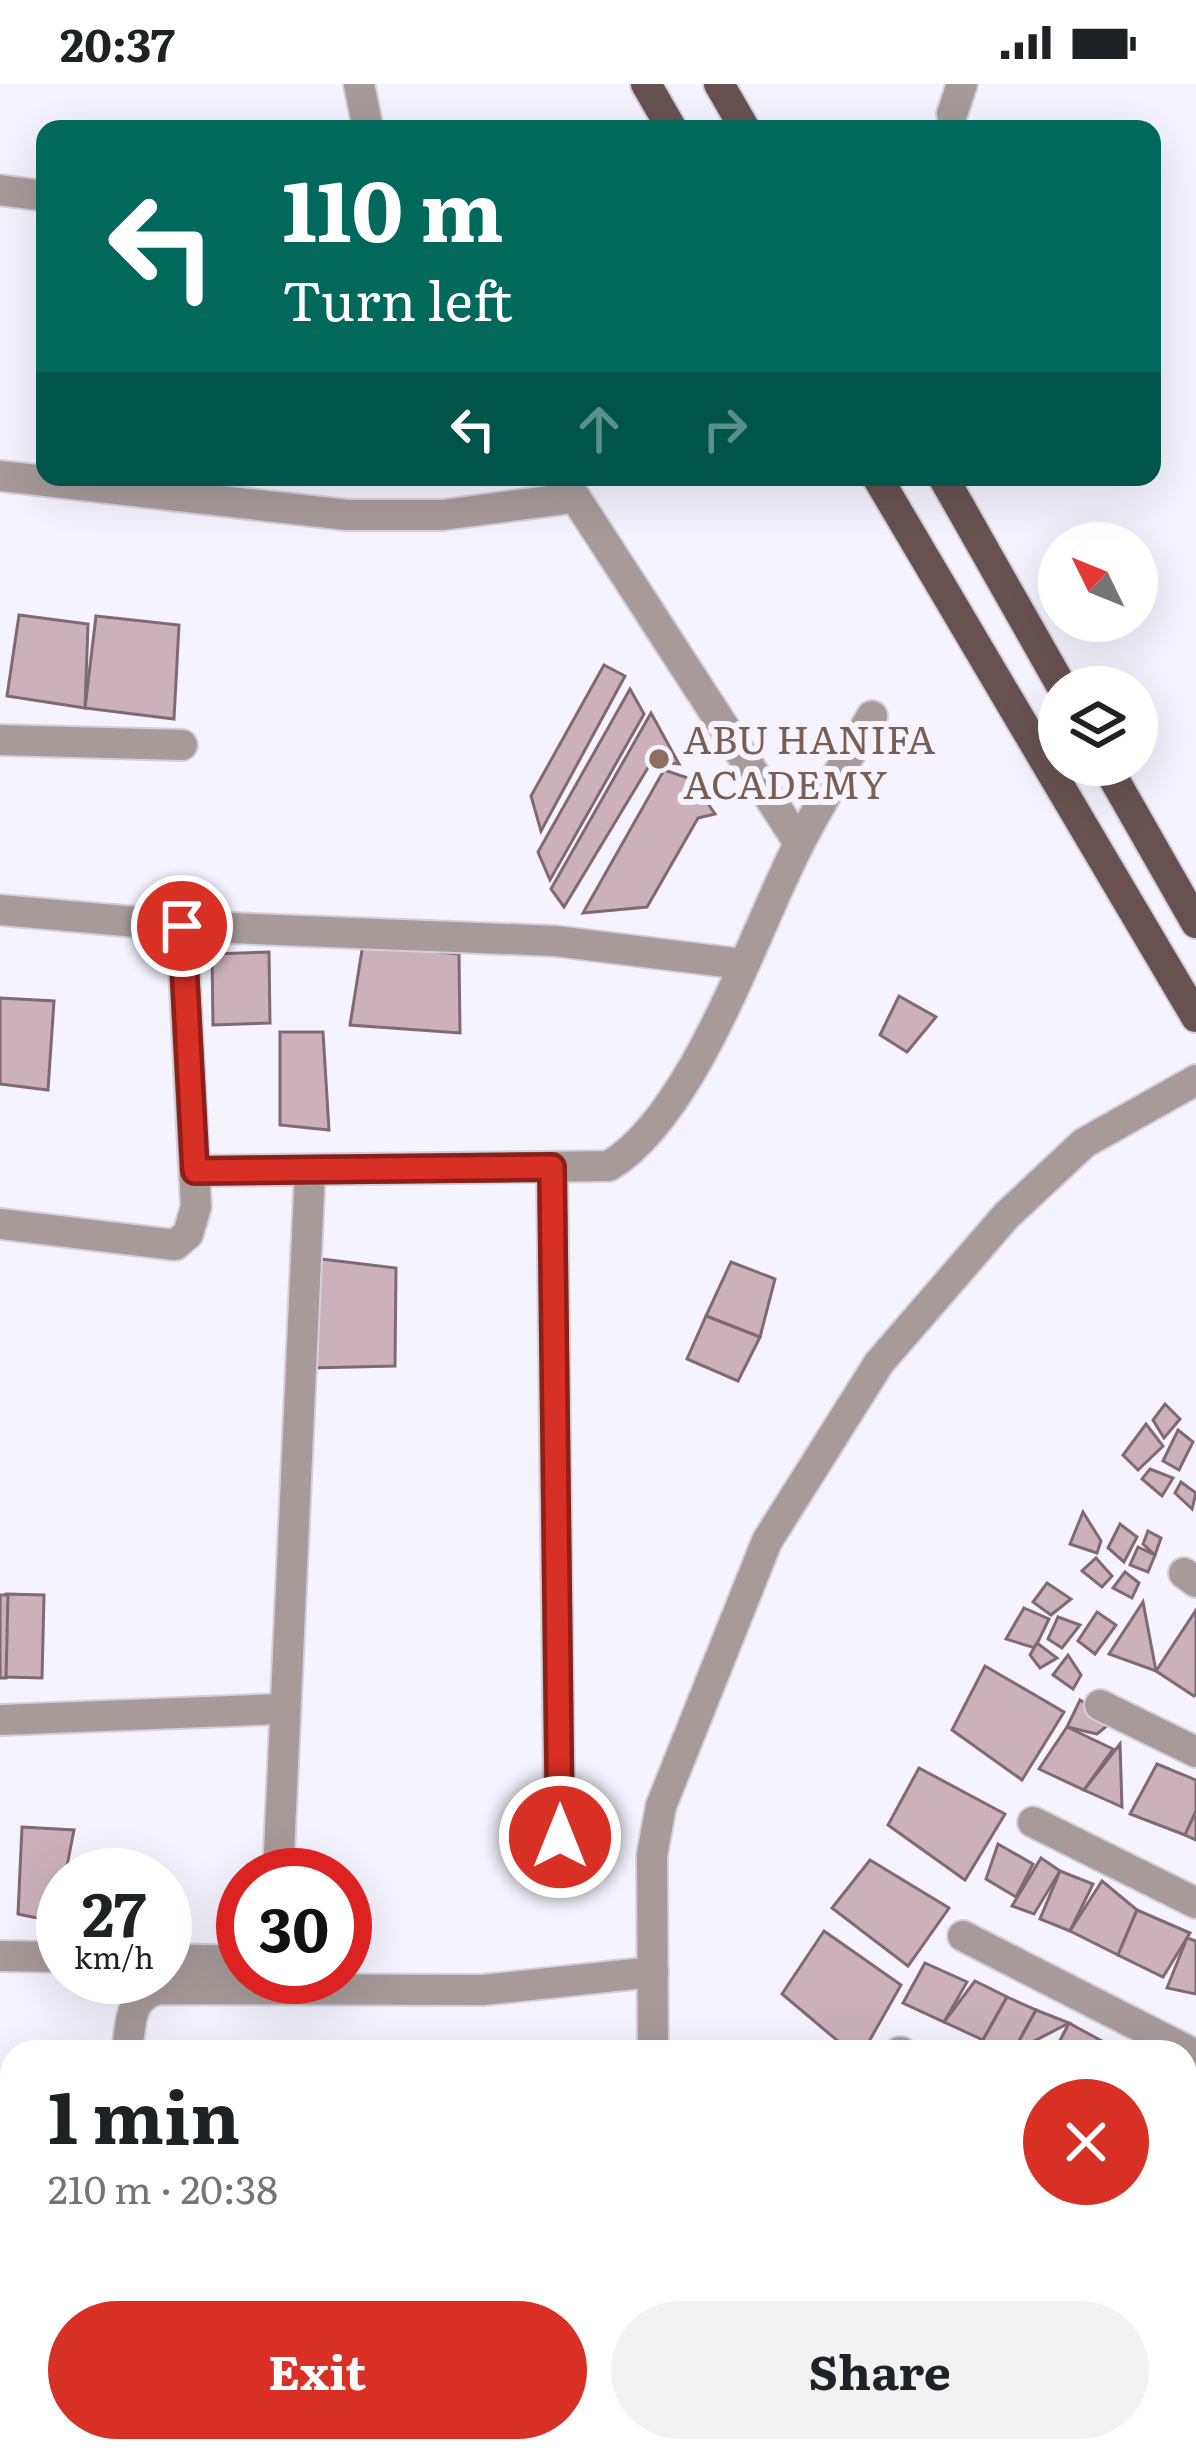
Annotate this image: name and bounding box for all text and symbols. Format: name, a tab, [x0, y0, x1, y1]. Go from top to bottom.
text: 20:37	[60, 9, 175, 76]
text: 110 m	[282, 143, 504, 268]
icon: left	[84, 168, 240, 324]
text: Turn left	[282, 257, 513, 338]
icon: left	[440, 396, 506, 462]
icon: ahead	[566, 396, 632, 462]
icon: right	[692, 396, 758, 462]
north arrow	[1038, 522, 1158, 642]
map controls	[1038, 522, 1158, 786]
button: layers	[1038, 666, 1158, 786]
place label: ABU HANIFA ACADEMY	[683, 708, 936, 811]
marker: ABU HANIFA ACADEMY	[646, 746, 672, 772]
pin	[131, 875, 233, 977]
icon: arrive	[149, 893, 215, 959]
position arrow	[497, 1774, 623, 1900]
speed limit sign: 30	[216, 1848, 372, 2004]
text: 27	[82, 1866, 146, 1955]
text: km/h	[74, 1934, 154, 1978]
text: 1 min	[48, 2059, 240, 2166]
button: close	[1023, 2079, 1149, 2205]
text: 210 m · 20:38	[48, 2158, 278, 2216]
button: Exit	[48, 2301, 587, 2439]
button: Share	[611, 2301, 1149, 2439]

